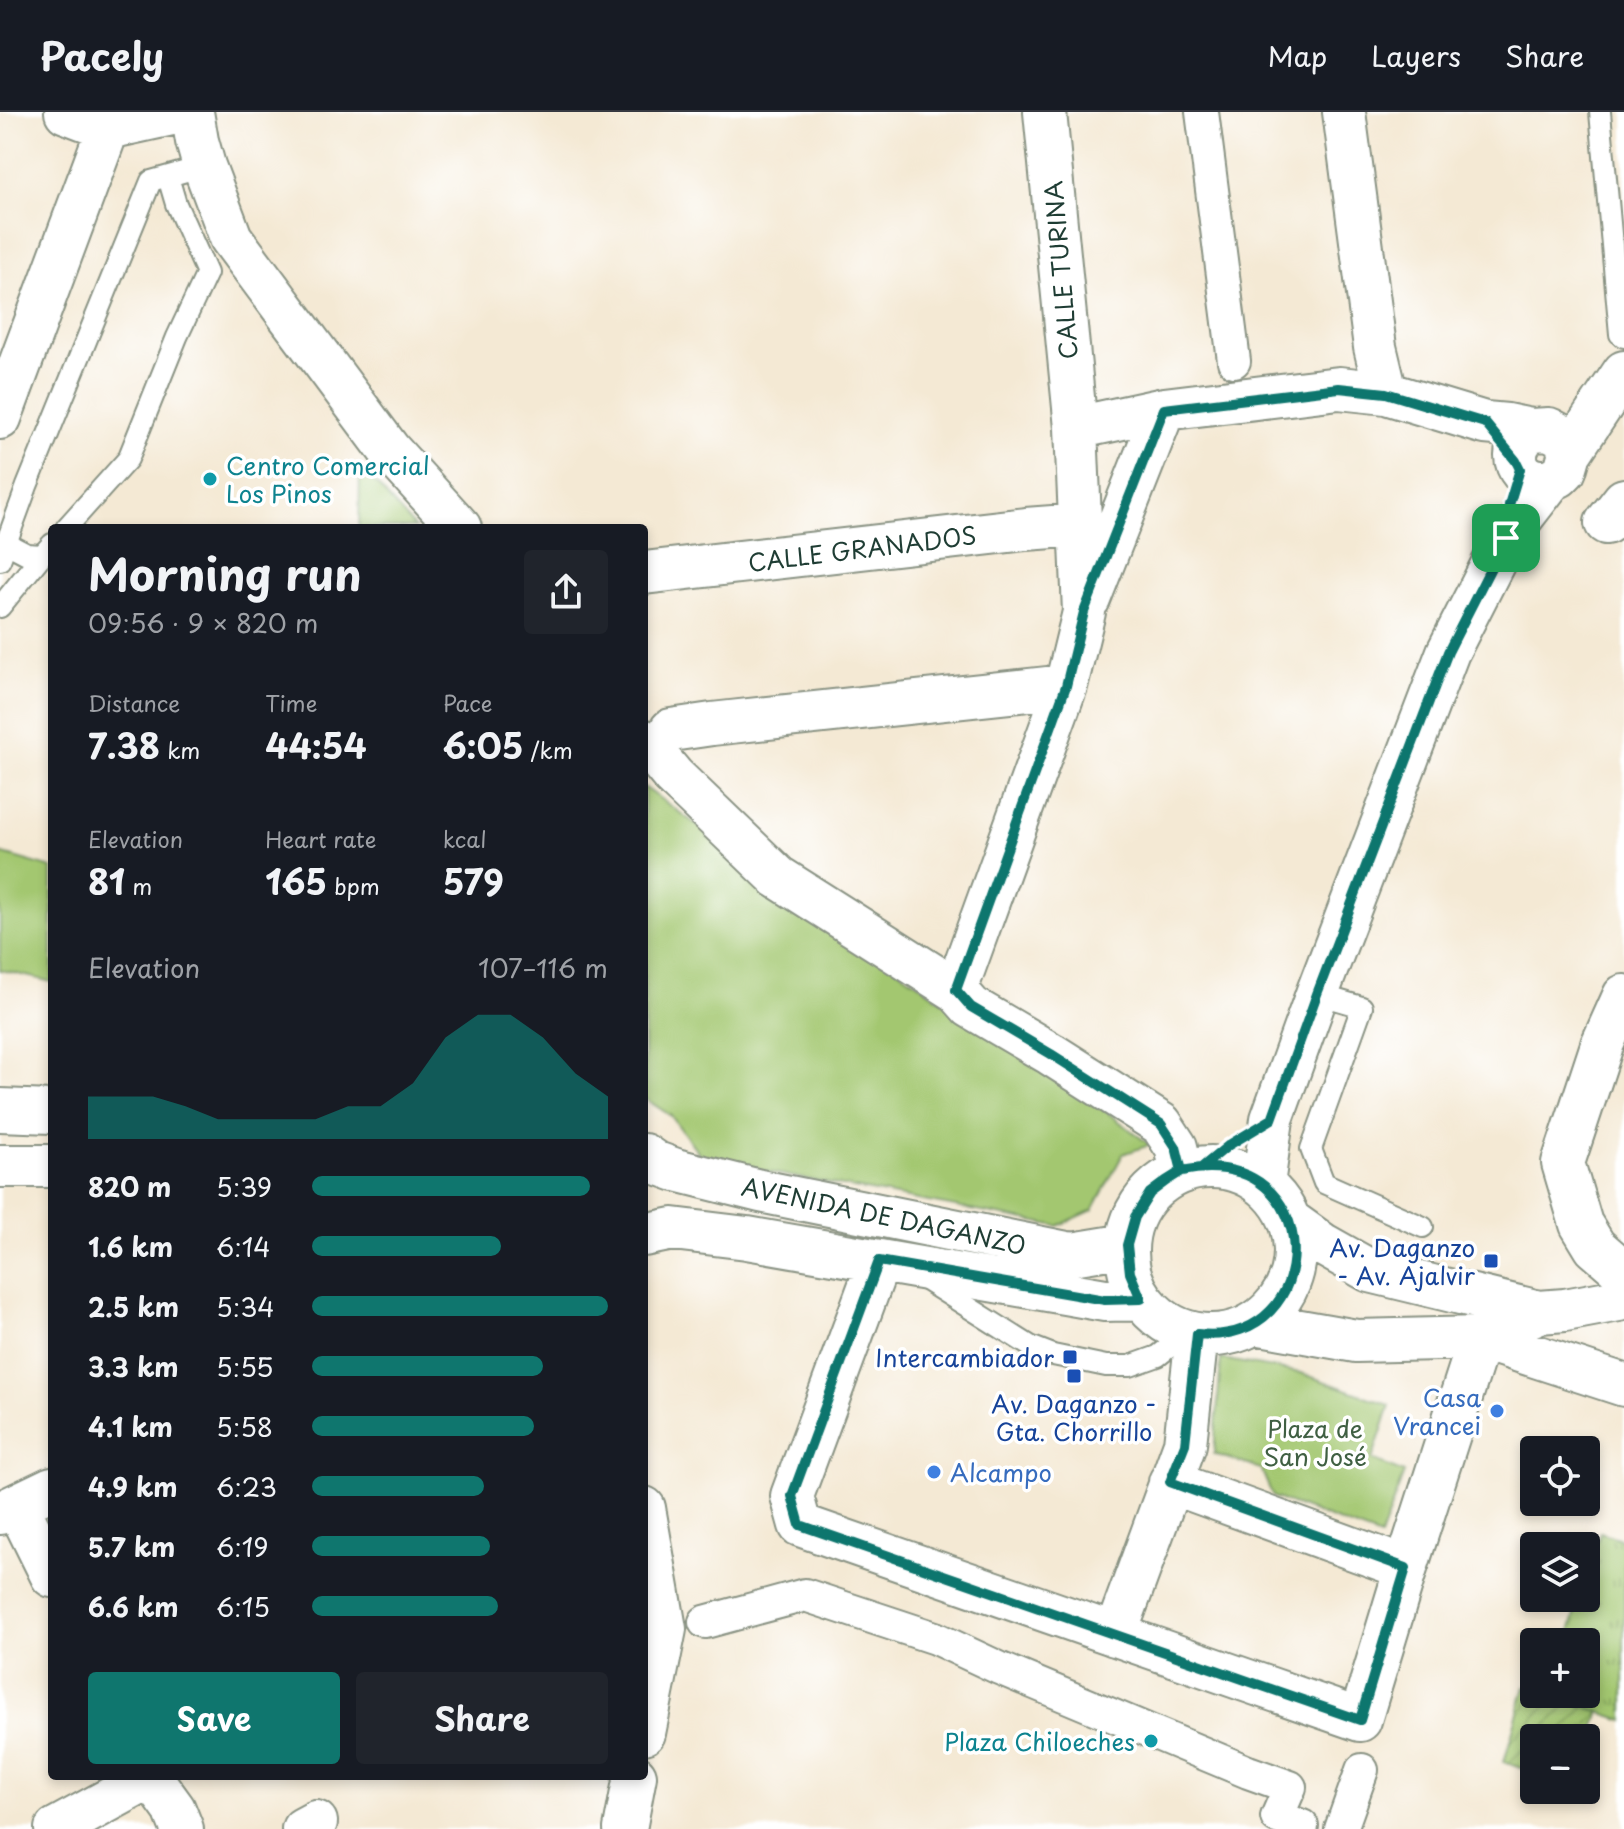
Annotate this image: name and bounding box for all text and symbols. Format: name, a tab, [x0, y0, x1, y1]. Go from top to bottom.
text: Pacely	[40, 27, 164, 84]
text: Map	[1267, 34, 1327, 77]
text: Layers	[1371, 34, 1461, 77]
text: Share	[1505, 34, 1584, 77]
street label: CALLE TURINA	[1034, 179, 1086, 361]
place label: Centro Comercial Los Pinos	[226, 447, 430, 511]
marker: Centro Comercial Los Pinos	[201, 470, 219, 488]
pin	[1472, 504, 1540, 572]
street label: CALLE GRANADOS	[746, 516, 978, 580]
icon: arrive	[1484, 516, 1528, 560]
text: Morning run	[88, 540, 362, 606]
button: share	[524, 550, 608, 634]
text: 09:56 · 9 × 820 m	[88, 603, 318, 642]
text: Distance	[88, 686, 180, 719]
text: Time	[265, 686, 317, 719]
text: Pace	[443, 686, 492, 719]
text: 7.38	[88, 719, 160, 771]
text: 44:54	[265, 719, 367, 771]
text: 6:05	[443, 719, 523, 771]
text: km	[160, 733, 200, 766]
text: /km	[523, 733, 573, 766]
text: Elevation	[88, 822, 183, 855]
text: Heart rate	[265, 822, 376, 855]
text: kcal	[443, 822, 487, 855]
text: 81	[88, 855, 125, 907]
text: 165	[265, 855, 327, 907]
text: 579	[443, 855, 504, 907]
text: m	[125, 869, 152, 902]
text: bpm	[327, 869, 380, 902]
text: Elevation	[88, 948, 200, 987]
text: 107–116 m	[478, 948, 608, 987]
text: 820 m	[88, 1167, 171, 1206]
text: 5:39	[216, 1167, 272, 1206]
street label: AVENIDA DE DAGANZO	[739, 1167, 1029, 1263]
text: 1.6 km	[88, 1227, 173, 1266]
text: 6:14	[216, 1227, 271, 1266]
place label: Av. Daganzo - Av. Ajalvir	[1329, 1229, 1476, 1293]
marker: Av. Daganzo - Av. Ajalvir	[1482, 1252, 1500, 1270]
text: 2.5 km	[88, 1287, 179, 1326]
text: 5:34	[216, 1287, 275, 1326]
place label: Intercambiador	[875, 1339, 1054, 1375]
text: 3.3 km	[88, 1347, 179, 1386]
text: 5:55	[216, 1347, 274, 1386]
marker: Intercambiador	[1061, 1348, 1079, 1366]
marker: Av. Daganzo - Gta. Chorrillo	[1065, 1367, 1083, 1385]
place label: Casa Vrancei	[1393, 1379, 1481, 1443]
place label: Av. Daganzo - Gta. Chorrillo	[991, 1385, 1157, 1449]
marker: Casa Vrancei	[1488, 1402, 1506, 1420]
text: 4.1 km	[88, 1407, 173, 1446]
text: 5:58	[216, 1407, 273, 1446]
park label: Plaza de San José	[1263, 1410, 1367, 1474]
map controls	[1520, 1436, 1600, 1804]
button: locate	[1520, 1436, 1600, 1516]
place label: Alcampo	[950, 1454, 1052, 1490]
marker: Alcampo	[925, 1463, 943, 1481]
text: 4.9 km	[88, 1467, 177, 1506]
text: 6:23	[216, 1467, 277, 1506]
text: 5.7 km	[88, 1527, 175, 1566]
text: 6:19	[216, 1527, 269, 1566]
button: layers	[1520, 1532, 1600, 1612]
text: 6.6 km	[88, 1587, 179, 1626]
text: 6:15	[216, 1587, 270, 1626]
button: +	[1520, 1628, 1600, 1708]
button: Save	[88, 1672, 340, 1764]
button: Share	[356, 1672, 608, 1764]
place label: Plaza Chiloeches	[944, 1723, 1135, 1759]
button: −	[1520, 1724, 1600, 1804]
marker: Plaza Chiloeches	[1142, 1732, 1160, 1750]

